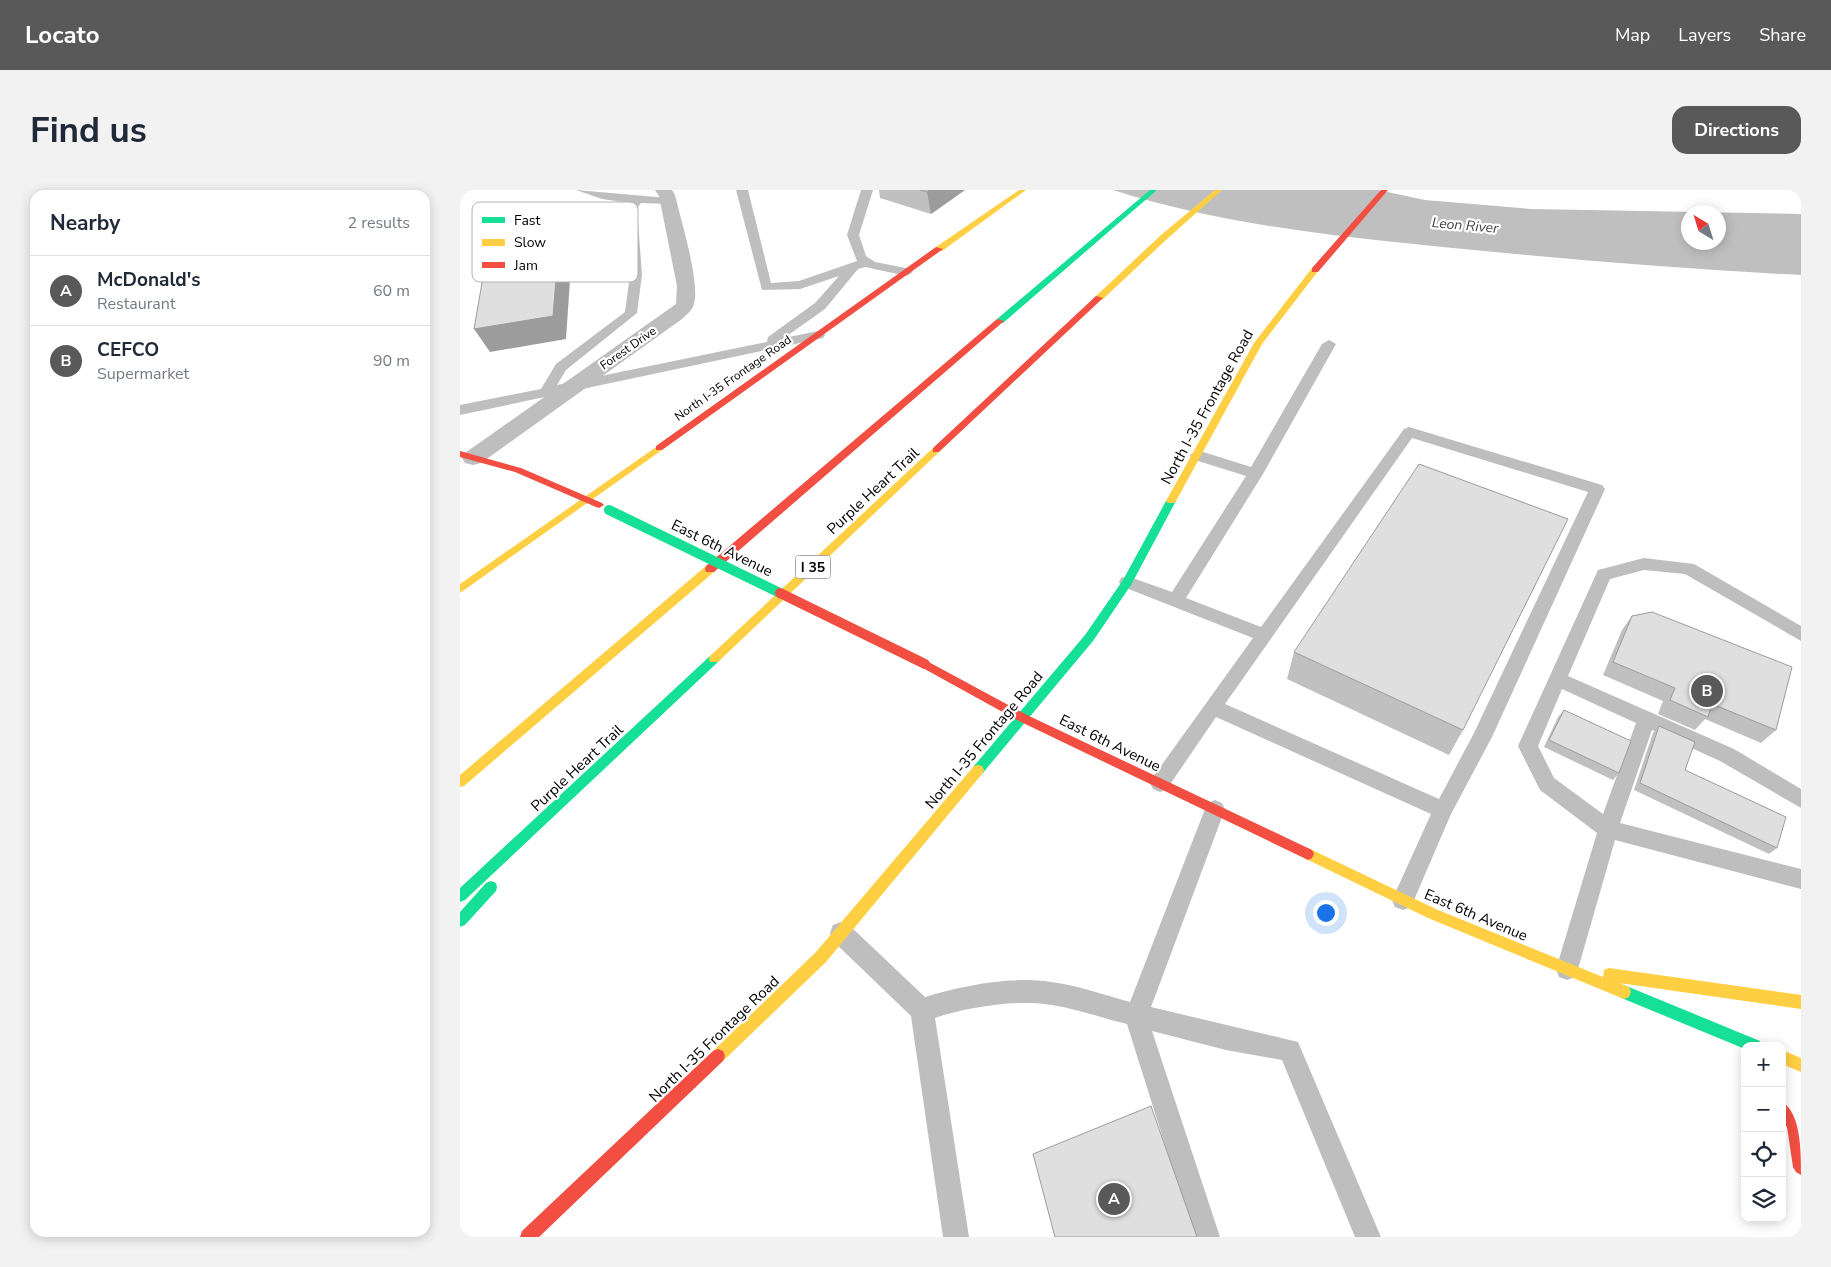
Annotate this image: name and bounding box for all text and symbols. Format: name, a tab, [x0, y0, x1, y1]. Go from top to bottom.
text: Locato	[25, 19, 100, 51]
text: Map	[1615, 23, 1650, 47]
text: Layers	[1678, 23, 1731, 47]
text: Share	[1759, 23, 1806, 47]
button: Directions	[1672, 106, 1801, 154]
text: Find us	[30, 107, 147, 154]
legend	[472, 202, 638, 282]
north arrow	[1681, 205, 1726, 250]
text: Nearby	[50, 209, 120, 237]
text: Fast	[514, 211, 540, 230]
text: 2 results	[348, 212, 410, 234]
water label: Leon River	[1431, 213, 1500, 238]
text: Slow	[514, 233, 546, 252]
text: Jam	[513, 256, 538, 275]
text: McDonald's	[97, 267, 201, 293]
text: A	[60, 280, 72, 302]
text: 60 m	[373, 280, 410, 302]
text: Restaurant	[97, 293, 176, 315]
street label: Forest Drive	[597, 323, 659, 373]
street label: North I-35 Frontage Road	[1156, 326, 1258, 488]
street label: North I-35 Frontage Road	[671, 332, 795, 424]
text: CEFCO	[97, 337, 159, 363]
text: B	[60, 350, 72, 372]
text: 90 m	[373, 350, 410, 372]
text: Supermarket	[97, 363, 189, 385]
street label: Purple Heart Trail	[823, 443, 924, 539]
street label: East 6th Avenue	[668, 515, 776, 581]
road number: I 35	[796, 556, 830, 578]
street label: North I-35 Frontage Road	[920, 667, 1048, 813]
pin: B	[1691, 672, 1723, 710]
street label: East 6th Avenue	[1056, 710, 1164, 776]
street label: Purple Heart Trail	[527, 720, 628, 816]
street label: East 6th Avenue	[1421, 884, 1531, 946]
your location	[1313, 900, 1339, 926]
street label: North I-35 Frontage Road	[645, 971, 783, 1107]
map controls	[1741, 1042, 1786, 1222]
button: +	[1741, 1042, 1786, 1087]
button: −	[1741, 1087, 1786, 1132]
button: locate	[1741, 1132, 1786, 1177]
button: layers	[1741, 1177, 1786, 1222]
pin: A	[1098, 1180, 1130, 1218]

